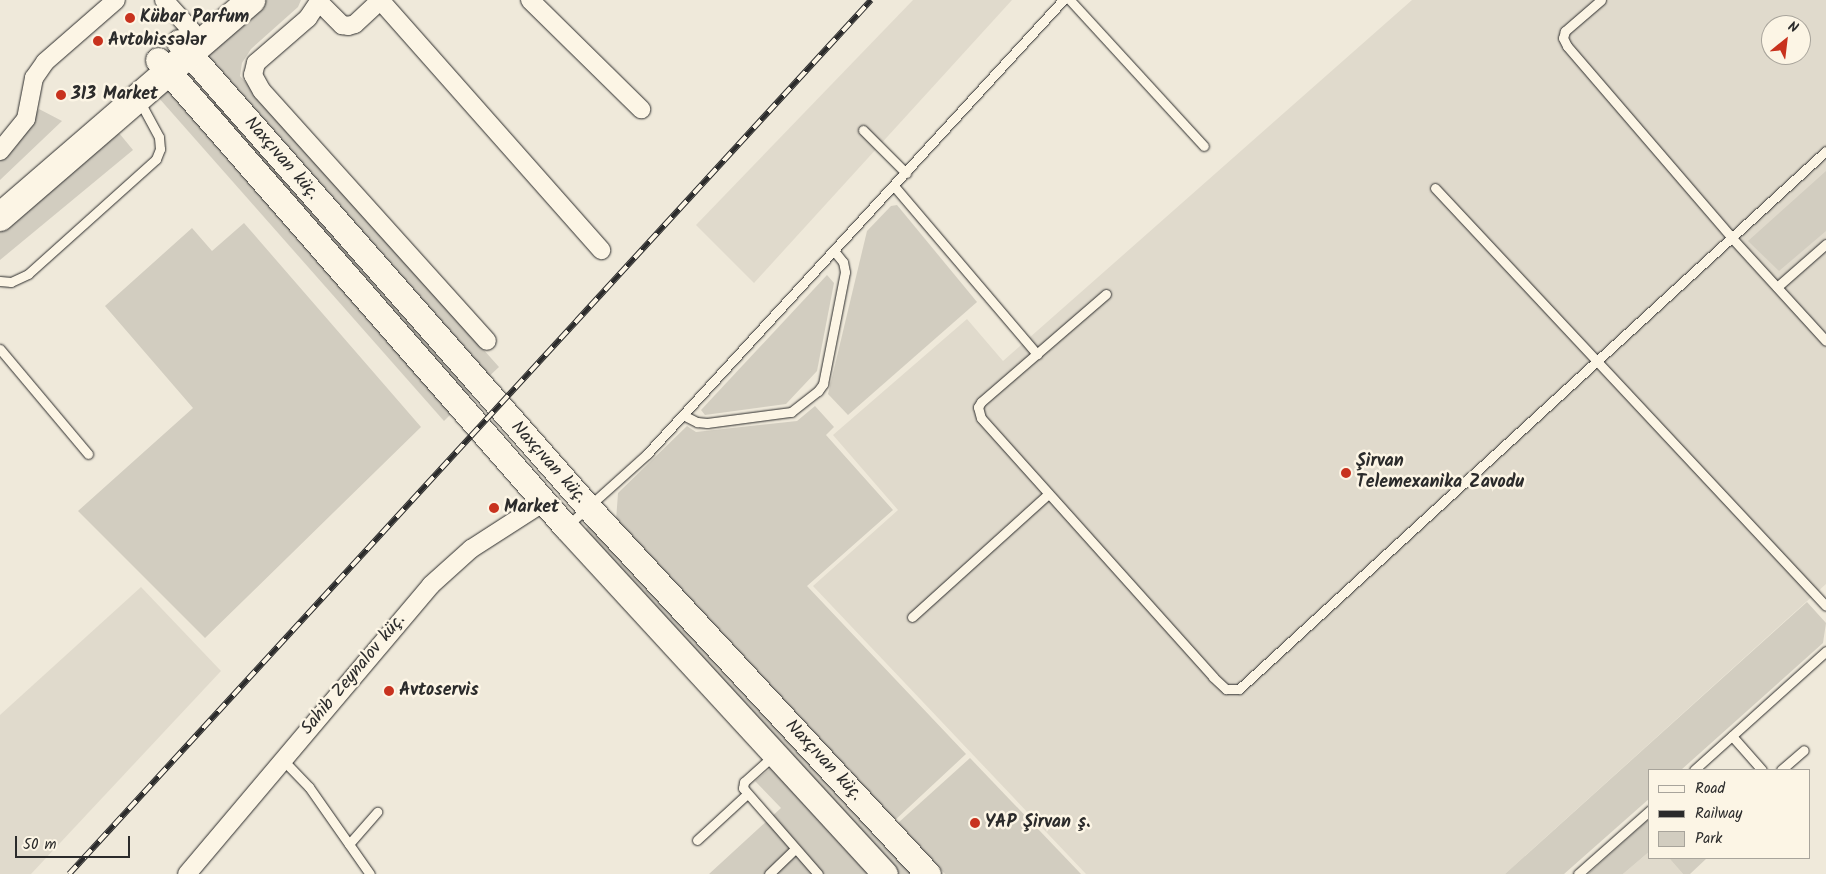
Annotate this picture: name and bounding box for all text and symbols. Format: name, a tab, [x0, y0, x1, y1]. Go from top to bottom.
place label: Kübar Parfum	[140, 7, 249, 29]
marker: Kübar Parfum	[124, 12, 136, 24]
north arrow	[1761, 15, 1811, 65]
text: N	[1784, 16, 1802, 40]
place label: Avtohissələr	[108, 30, 206, 52]
marker: Avtohissələr	[92, 35, 104, 47]
place label: 313 Market	[71, 84, 158, 106]
marker: 313 Market	[55, 89, 67, 101]
street label: Naxçıvan küç.	[239, 113, 323, 205]
street label: Naxçıvan küç.	[505, 417, 591, 509]
place label: Şirvan Telemexanika Zavodu	[1356, 452, 1524, 494]
marker: Şirvan Telemexanika Zavodu	[1340, 467, 1352, 479]
place label: Market	[504, 497, 559, 519]
marker: Market	[488, 502, 500, 514]
street label: Sahib Zeynalov küç.	[297, 610, 411, 740]
place label: Avtoservis	[399, 680, 479, 702]
marker: Avtoservis	[383, 685, 395, 697]
street label: Naxçıvan küç.	[780, 716, 866, 806]
legend	[1648, 769, 1811, 859]
text: Road	[1695, 777, 1725, 801]
text: Railway	[1695, 802, 1742, 826]
place label: YAP Şirvan ş.	[985, 812, 1090, 834]
marker: YAP Şirvan ş.	[969, 817, 981, 829]
scale bar	[18, 826, 132, 858]
text: Park	[1695, 827, 1722, 851]
text: 50 m	[23, 833, 57, 857]

